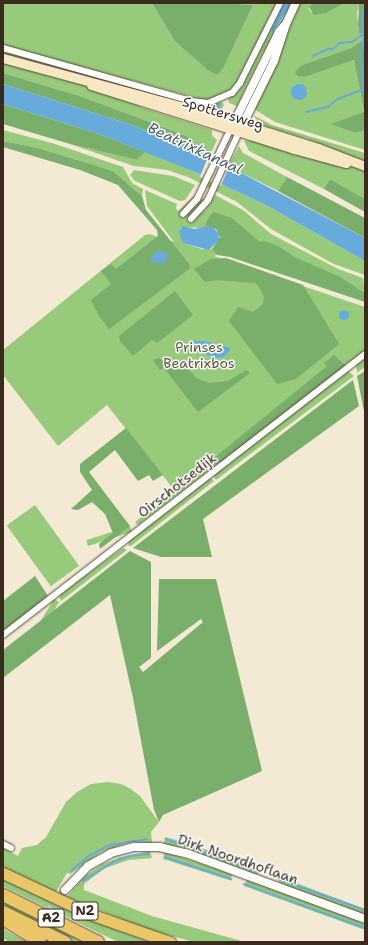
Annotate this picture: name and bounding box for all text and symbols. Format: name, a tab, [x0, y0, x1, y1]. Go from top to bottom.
street label: Spottersweg	[180, 93, 266, 133]
water label: Beatrixkanaal	[145, 119, 245, 179]
park label: Prinses Beatrixbos	[163, 339, 235, 372]
street label: Oirschotsedijk	[134, 449, 220, 521]
street label: Dirk Noordhoflaan	[176, 831, 300, 887]
road number: N2	[71, 900, 99, 922]
road number: A2	[37, 907, 65, 929]

